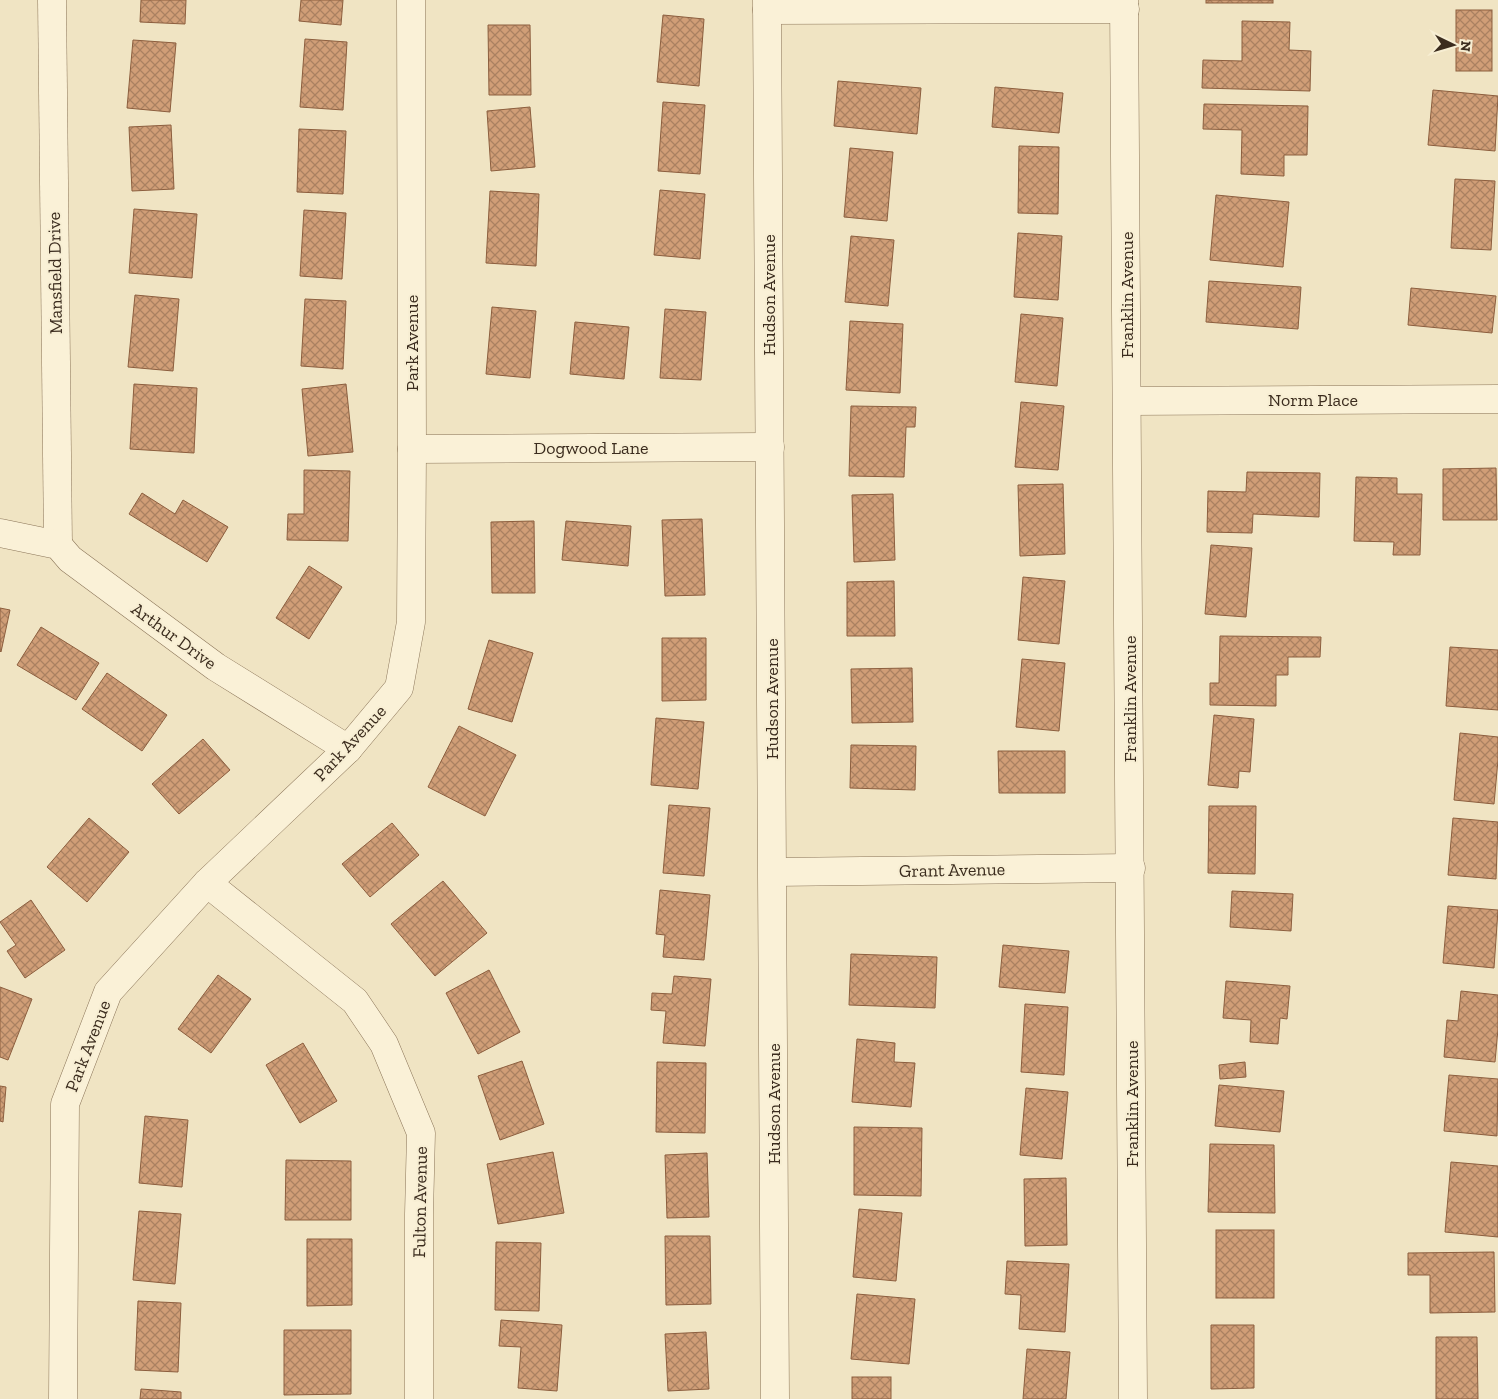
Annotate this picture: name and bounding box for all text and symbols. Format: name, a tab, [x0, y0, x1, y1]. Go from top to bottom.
north arrow	[1428, 20, 1478, 70]
text: N	[1456, 40, 1474, 52]
street label: Mansfield Drive	[43, 212, 67, 334]
street label: Franklin Avenue	[1116, 232, 1138, 358]
street label: Hudson Avenue	[758, 234, 780, 356]
street label: Park Avenue	[401, 295, 423, 391]
street label: Norm Place	[1268, 389, 1358, 411]
street label: Dogwood Lane	[533, 437, 649, 459]
street label: Arthur Drive	[127, 598, 221, 674]
street label: Franklin Avenue	[1119, 636, 1141, 762]
street label: Hudson Avenue	[761, 638, 783, 760]
street label: Park Avenue	[309, 700, 391, 786]
street label: Grant Avenue	[899, 858, 1005, 882]
street label: Park Avenue	[60, 997, 116, 1095]
street label: Franklin Avenue	[1121, 1041, 1143, 1167]
street label: Hudson Avenue	[763, 1043, 785, 1165]
street label: Fulton Avenue	[408, 1146, 432, 1258]

